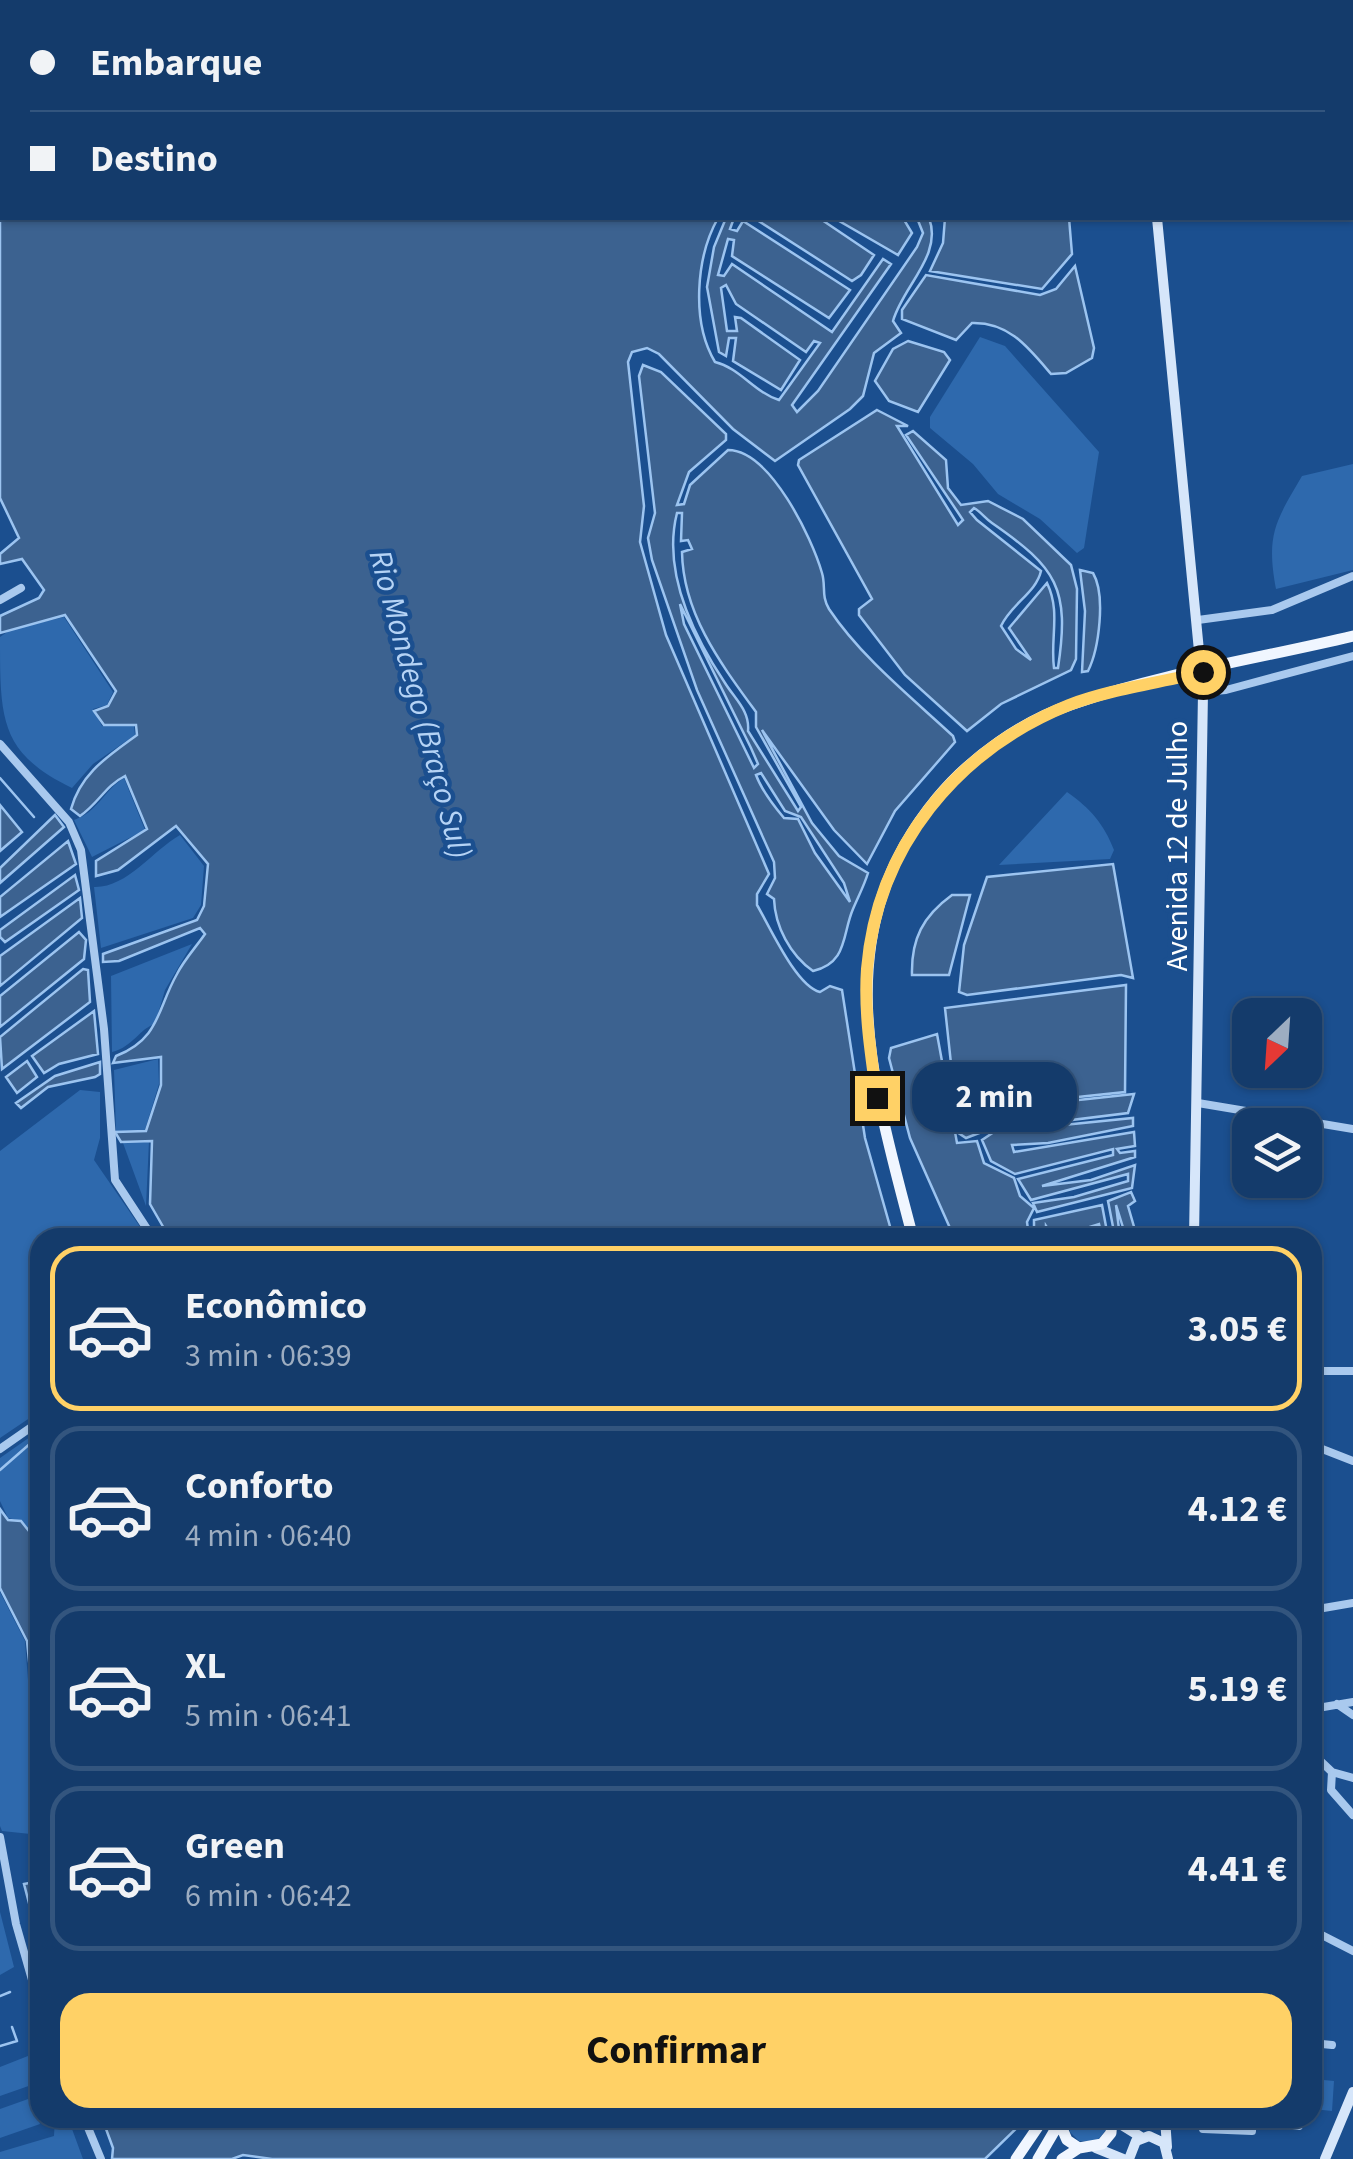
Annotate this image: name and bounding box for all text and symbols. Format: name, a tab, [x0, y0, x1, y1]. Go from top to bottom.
text: Embarque	[90, 36, 263, 90]
text: Destino	[90, 132, 218, 186]
water label: Rio Mondego (Braço Sul)	[357, 545, 483, 864]
route start	[1181, 650, 1226, 695]
street label: Avenida 12 de Julho	[1156, 721, 1199, 971]
north arrow	[1232, 998, 1322, 1088]
map controls	[1232, 998, 1322, 1198]
callout: 2 min	[912, 1063, 1077, 1133]
text: 2 min	[956, 1074, 1033, 1120]
route end	[855, 1076, 900, 1121]
button: layers	[1232, 1108, 1322, 1198]
text: Econômico	[185, 1279, 367, 1333]
icon: car	[65, 1284, 155, 1374]
text: 3.05 €	[1188, 1302, 1287, 1356]
text: 3 min · 06:39	[185, 1333, 352, 1379]
text: Conforto	[185, 1459, 334, 1513]
icon: car	[65, 1464, 155, 1554]
text: 4.12 €	[1188, 1482, 1287, 1536]
text: 4 min · 06:40	[185, 1513, 352, 1559]
text: XL	[185, 1639, 226, 1693]
icon: car	[65, 1644, 155, 1734]
text: 5.19 €	[1188, 1662, 1287, 1716]
text: 5 min · 06:41	[185, 1693, 352, 1739]
text: Green	[185, 1819, 285, 1873]
icon: car	[65, 1824, 155, 1914]
text: 4.41 €	[1188, 1842, 1287, 1896]
text: 6 min · 06:42	[185, 1873, 352, 1919]
button: Confirmar	[60, 1993, 1292, 2108]

